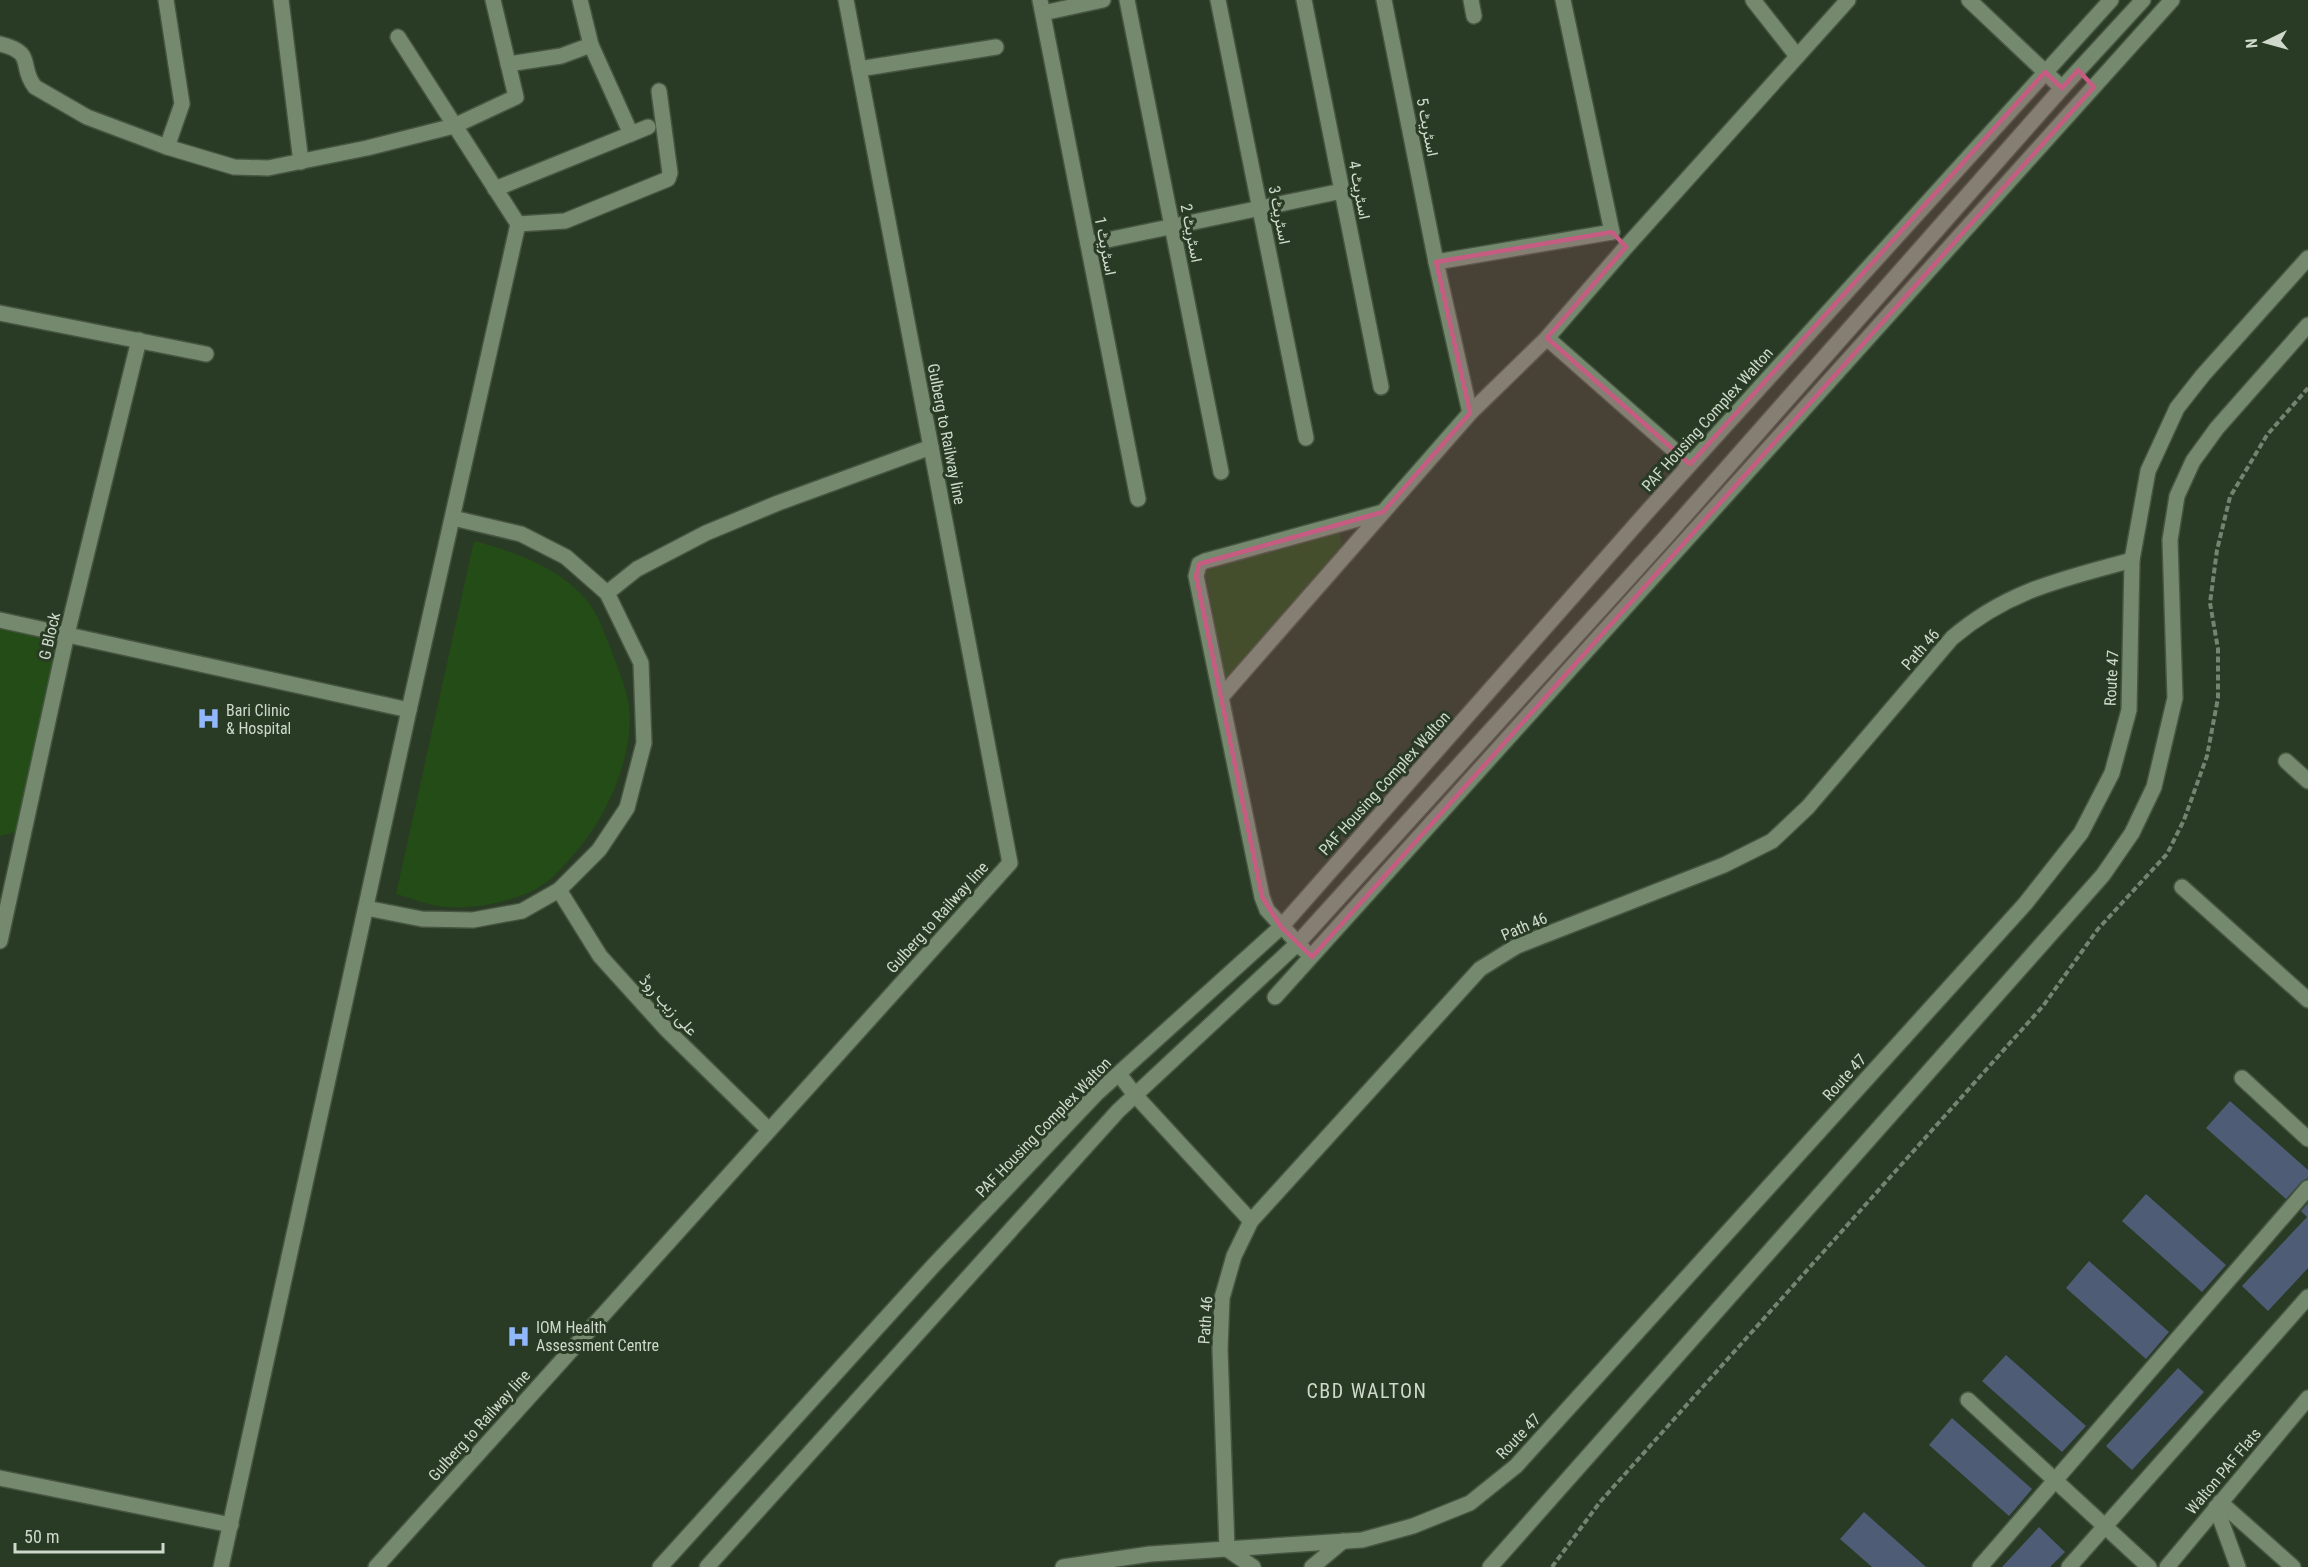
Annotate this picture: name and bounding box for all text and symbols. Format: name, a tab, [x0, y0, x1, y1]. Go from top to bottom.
north arrow	[2236, 12, 2296, 72]
text: N	[2242, 38, 2261, 49]
street label: اسٹریٹ 5	[1412, 96, 1442, 158]
street label: اسٹریٹ 4	[1344, 159, 1374, 221]
street label: اسٹریٹ 3	[1264, 184, 1294, 246]
street label: اسٹریٹ 2	[1176, 202, 1206, 264]
street label: اسٹریٹ 1	[1090, 215, 1120, 277]
street label: PAF Housing Complex Walton	[1638, 344, 1777, 495]
street label: Gulberg to Railway line	[924, 362, 969, 506]
street label: G Block	[35, 610, 64, 662]
street label: Path 46	[1897, 625, 1943, 674]
street label: Route 47	[2101, 649, 2122, 706]
place label: Bari Clinic & Hospital	[226, 701, 291, 738]
hospital icon: Bari Clinic & Hospital	[195, 706, 221, 732]
street label: PAF Housing Complex Walton	[1315, 708, 1454, 859]
street label: Gulberg to Railway line	[882, 858, 992, 977]
street label: Path 46	[1498, 908, 1550, 945]
street label: علی زیب روڈ	[635, 971, 702, 1040]
street label: Route 47	[1819, 1050, 1870, 1104]
street label: PAF Housing Complex Walton	[972, 1054, 1115, 1201]
street label: Path 46	[1194, 1295, 1217, 1345]
place label: IOM Health Assessment Centre	[536, 1318, 659, 1355]
hospital icon: IOM Health Assessment Centre	[505, 1323, 531, 1349]
street label: Gulberg to Railway line	[424, 1366, 534, 1485]
district label: CBD WALTON	[1307, 1379, 1428, 1403]
street label: Route 47	[1492, 1410, 1545, 1463]
street label: Walton PAF Flats	[2182, 1424, 2265, 1518]
scale bar	[15, 1516, 164, 1554]
text: 50 m	[24, 1526, 59, 1547]

